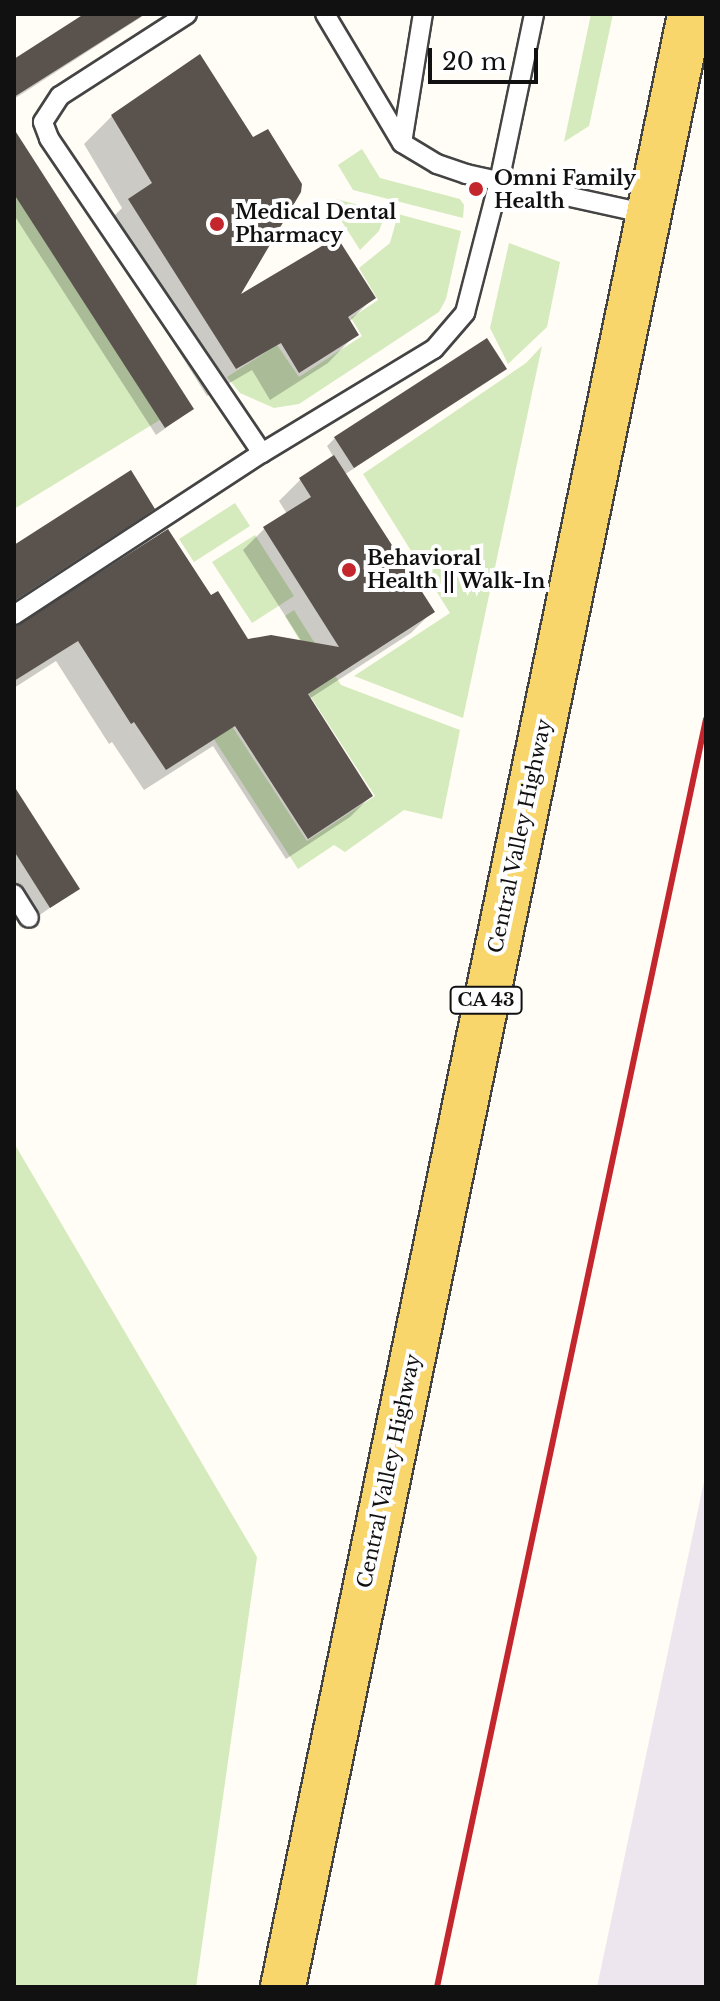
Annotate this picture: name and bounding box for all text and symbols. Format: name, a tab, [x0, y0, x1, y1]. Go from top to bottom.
scale bar	[432, 32, 542, 82]
text: 20 m	[442, 47, 507, 76]
place label: Omni Family Health	[494, 166, 636, 213]
marker: Omni Family Health	[465, 178, 487, 200]
place label: Medical Dental Pharmacy	[235, 200, 396, 247]
marker: Medical Dental Pharmacy	[206, 213, 228, 235]
place label: Behavioral Health || Walk-In	[367, 546, 546, 593]
marker: Behavioral Health || Walk-In	[338, 559, 360, 581]
street label: Central Valley Highway	[483, 716, 557, 956]
road number: CA 43	[448, 986, 524, 1014]
street label: Central Valley Highway	[352, 1351, 426, 1591]

